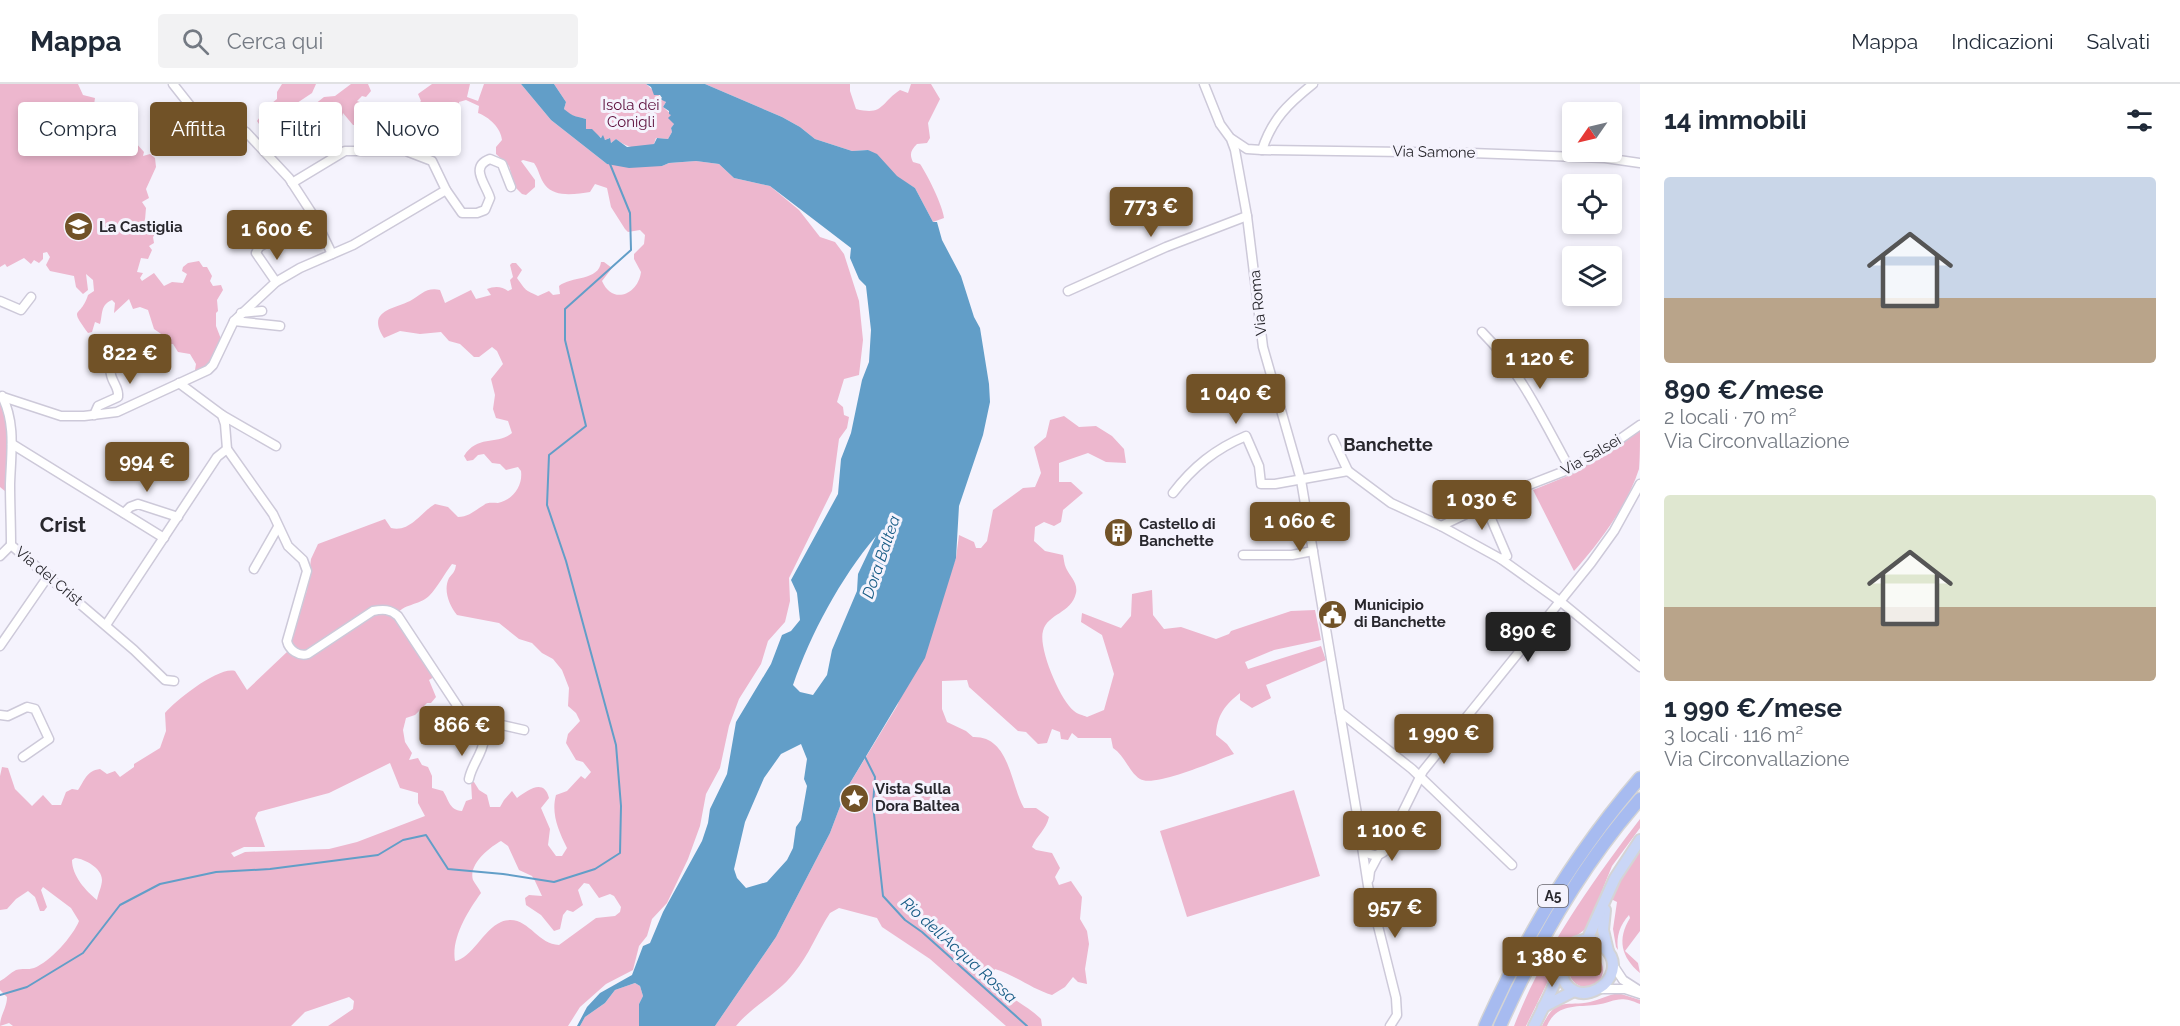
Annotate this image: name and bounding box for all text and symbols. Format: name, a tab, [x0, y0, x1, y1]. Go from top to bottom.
search box	[158, 14, 578, 68]
text: Mappa	[30, 25, 122, 58]
icon: search	[179, 25, 212, 58]
text: Cerca qui	[227, 28, 323, 54]
text: Mappa	[1851, 29, 1918, 54]
text: Indicazioni	[1951, 29, 2054, 54]
text: Salvati	[2087, 29, 2150, 54]
park label: Isola dei Conigli	[602, 96, 660, 131]
chip: Compra	[18, 102, 138, 156]
chip: Affitta	[150, 102, 247, 156]
chip: Filtri	[259, 102, 342, 156]
chip: Nuovo	[354, 102, 461, 156]
north arrow	[1562, 102, 1622, 162]
map controls	[1562, 102, 1622, 306]
icon: filters	[2123, 104, 2156, 137]
text: 14 immobili	[1664, 105, 1807, 135]
street label: Via Samone	[1392, 142, 1476, 162]
button: locate	[1562, 174, 1622, 234]
pin: 773 €	[1109, 187, 1193, 238]
text: 773 €	[1124, 194, 1178, 218]
pin: 1 600 €	[222, 210, 332, 261]
school or university icon: La Castiglia	[62, 211, 94, 243]
icon: home	[1856, 216, 1964, 324]
text: 1 600 €	[241, 217, 313, 241]
place label: La Castiglia	[99, 218, 183, 236]
button: layers	[1562, 246, 1622, 306]
street label: Via Roma	[1246, 269, 1270, 337]
pin: 822 €	[88, 334, 172, 385]
pin: 1 120 €	[1485, 339, 1595, 390]
text: 822 €	[102, 341, 158, 365]
text: 1 120 €	[1506, 346, 1574, 370]
pin: 1 040 €	[1181, 374, 1291, 425]
text: 890 €/mese	[1664, 375, 1823, 405]
text: 1 040 €	[1200, 381, 1272, 405]
text: 2 locali · 70 m²	[1664, 405, 1797, 429]
text: Via Circonvallazione	[1664, 429, 1850, 453]
street label: Via Salsei	[1558, 431, 1624, 479]
district label: Banchette	[1343, 434, 1433, 455]
pin: 994 €	[105, 442, 189, 493]
text: 994 €	[119, 449, 175, 473]
pin: 1 030 €	[1427, 480, 1537, 531]
text: 1 030 €	[1446, 487, 1518, 511]
pin: 1 060 €	[1245, 502, 1355, 553]
text: 1 060 €	[1264, 509, 1336, 533]
district label: Crist	[40, 512, 86, 537]
water label: Dora Baltea	[858, 513, 904, 601]
place label: Castello di Banchette	[1139, 515, 1216, 550]
building icon: Castello di Banchette	[1102, 517, 1134, 549]
icon: home	[1856, 534, 1964, 642]
street label: Via del Crist	[12, 543, 86, 609]
place label: Municipio di Banchette	[1354, 596, 1446, 631]
public building icon: Municipio di Banchette	[1317, 598, 1349, 630]
pin: 890 €	[1486, 612, 1570, 663]
text: 890 €	[1500, 619, 1556, 643]
text: 1 990 €/mese	[1664, 693, 1842, 723]
pin: 866 €	[420, 706, 504, 757]
text: 866 €	[433, 713, 491, 737]
pin: 1 990 €	[1389, 714, 1499, 765]
text: 1 990 €	[1408, 721, 1480, 745]
text: 3 locali · 116 m²	[1664, 723, 1803, 747]
text: Via Circonvallazione	[1664, 747, 1850, 771]
place label: Vista Sulla Dora Baltea	[875, 780, 960, 815]
place icon: Vista Sulla Dora Baltea	[838, 782, 870, 814]
pin: 1 100 €	[1337, 811, 1447, 862]
text: 1 100 €	[1357, 818, 1427, 842]
road number: A5	[1538, 885, 1568, 907]
pin: 957 €	[1353, 888, 1437, 939]
water label: Rio dell'Acqua Rossa	[897, 893, 1021, 1007]
text: 957 €	[1368, 895, 1422, 919]
pin: 1 380 €	[1497, 937, 1607, 988]
text: 1 380 €	[1517, 944, 1587, 968]

